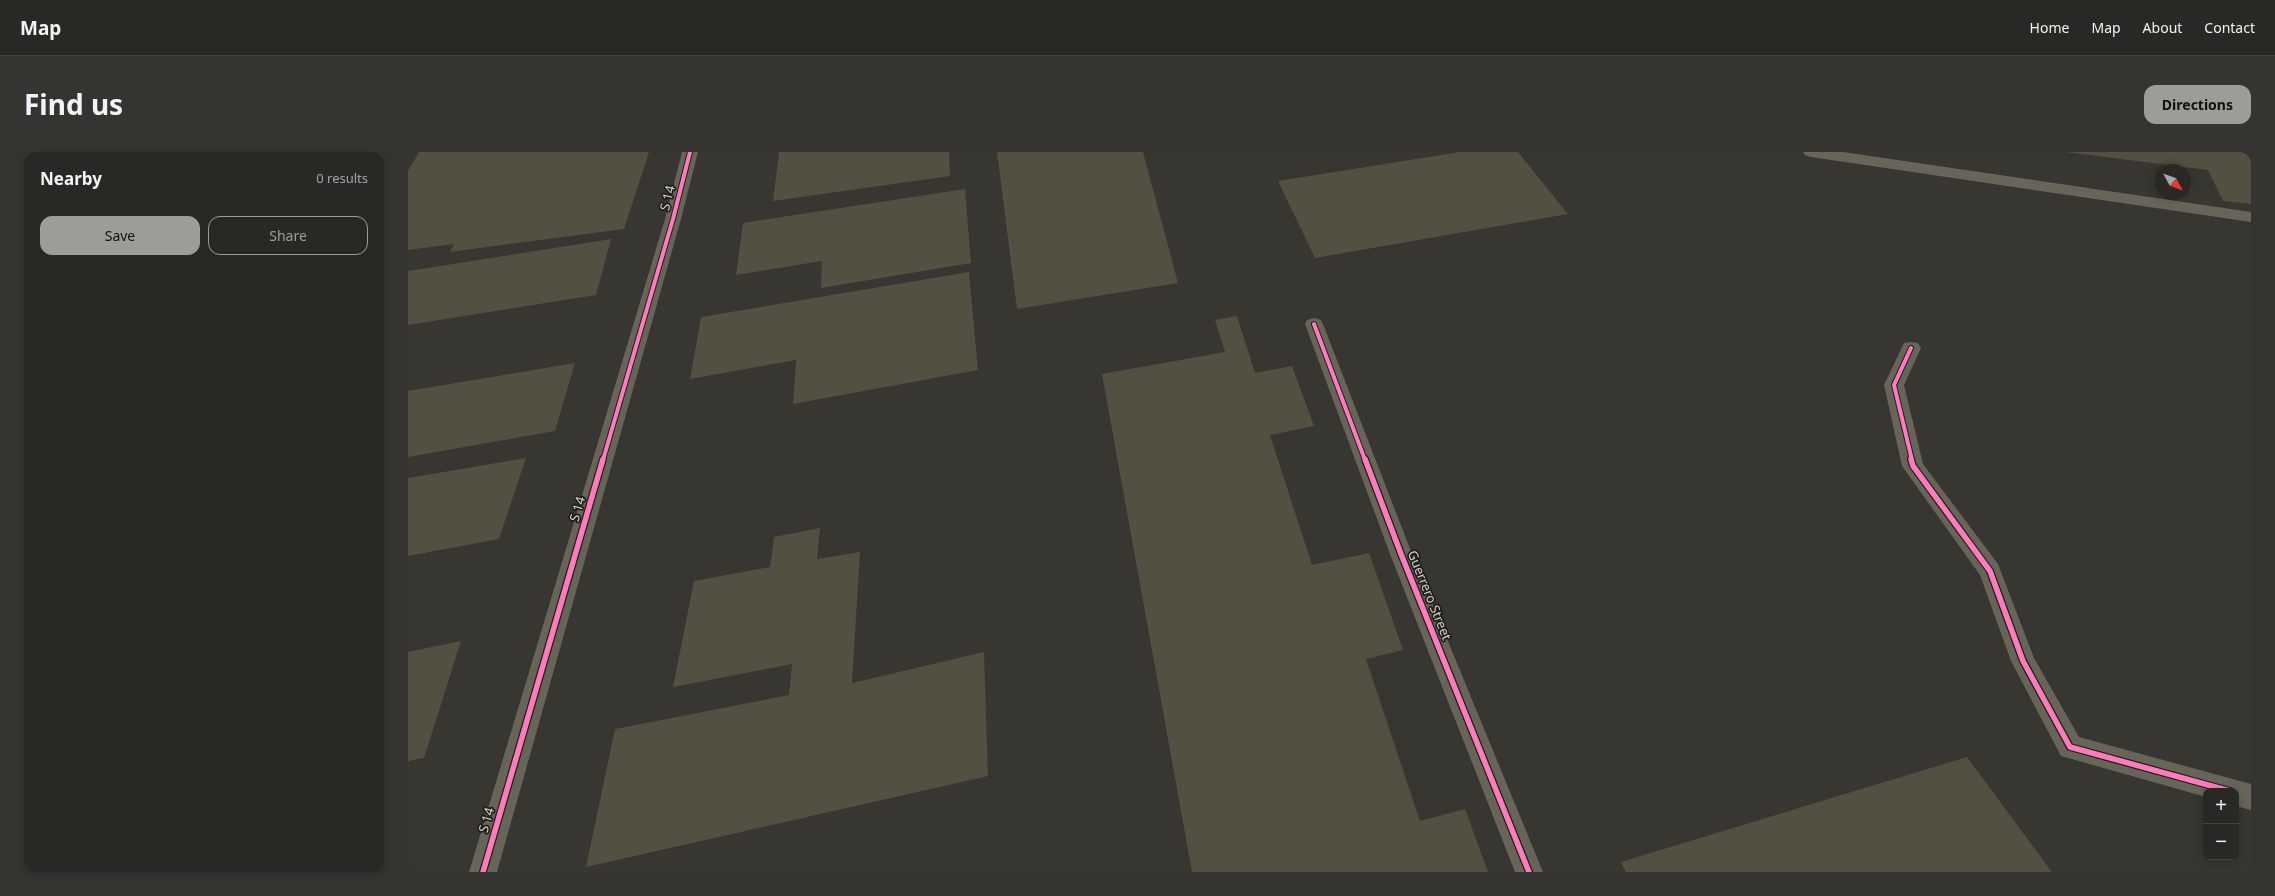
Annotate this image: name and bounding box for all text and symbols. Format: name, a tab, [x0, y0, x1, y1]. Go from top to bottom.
text: Map	[20, 15, 61, 41]
text: Home	[2030, 18, 2069, 37]
text: Map	[2091, 18, 2121, 37]
text: About	[2143, 18, 2182, 37]
text: Contact	[2204, 18, 2255, 37]
text: Find us	[24, 85, 123, 123]
button: Directions	[2144, 85, 2251, 124]
north arrow	[2155, 164, 2191, 200]
text: Nearby	[40, 167, 102, 190]
text: 0 results	[316, 169, 368, 187]
street label: S 14	[655, 183, 679, 212]
button: Save	[40, 216, 200, 255]
button: Share	[208, 216, 368, 255]
street label: S 14	[565, 494, 589, 524]
street label: Guerrero Street	[1404, 547, 1456, 643]
map controls	[2203, 788, 2239, 860]
button: +	[2203, 788, 2239, 824]
street label: S 14	[474, 805, 498, 835]
button: −	[2203, 824, 2239, 860]

